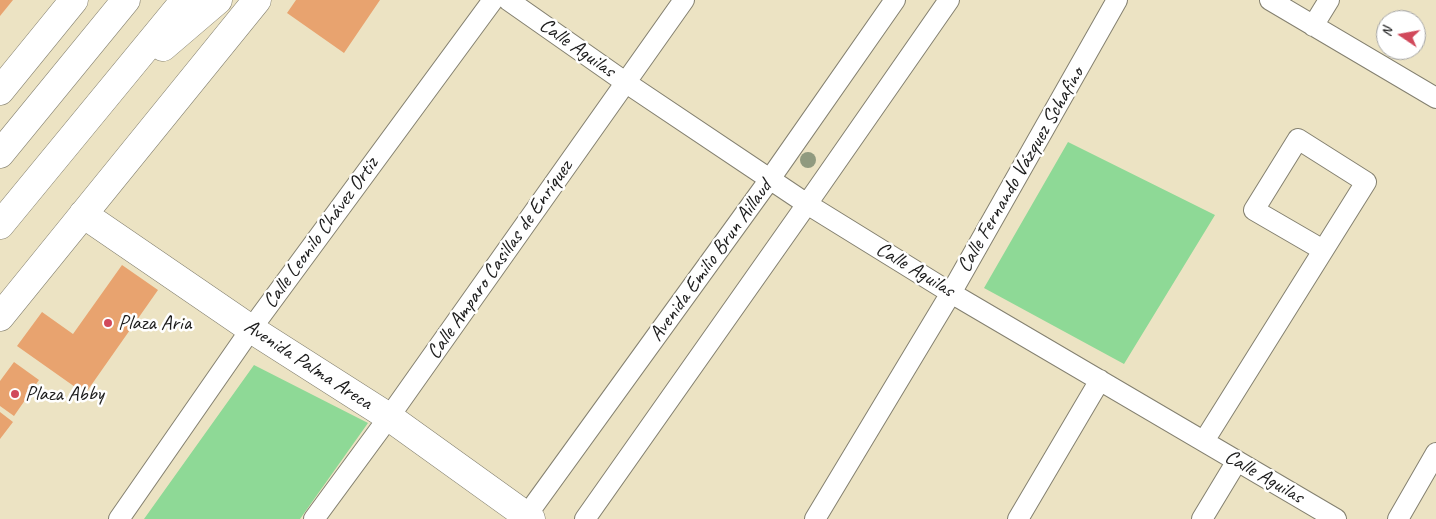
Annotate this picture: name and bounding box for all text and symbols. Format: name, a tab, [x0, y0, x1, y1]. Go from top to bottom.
north arrow	[1376, 10, 1426, 60]
street label: Calle Aguilas	[534, 13, 620, 83]
text: N	[1378, 26, 1396, 38]
street label: Calle Fernando Vázquez Schafino	[952, 63, 1090, 277]
street label: Calle Leonilo Chávez Ortiz	[258, 153, 384, 313]
street label: Calle Amparo Casillas de Enríquez	[422, 156, 578, 364]
street label: Avenida Emilio Brun Aillaud	[644, 175, 778, 347]
street label: Calle Aguilas	[871, 237, 959, 303]
place label: Plaza Aria	[118, 310, 191, 336]
street label: Avenida Palma Areca	[239, 314, 377, 416]
marker: Plaza Aria	[102, 317, 114, 329]
place label: Plaza Abby	[25, 381, 104, 407]
marker: Plaza Abby	[9, 388, 21, 400]
street label: Calle Aguilas	[1220, 444, 1308, 510]

